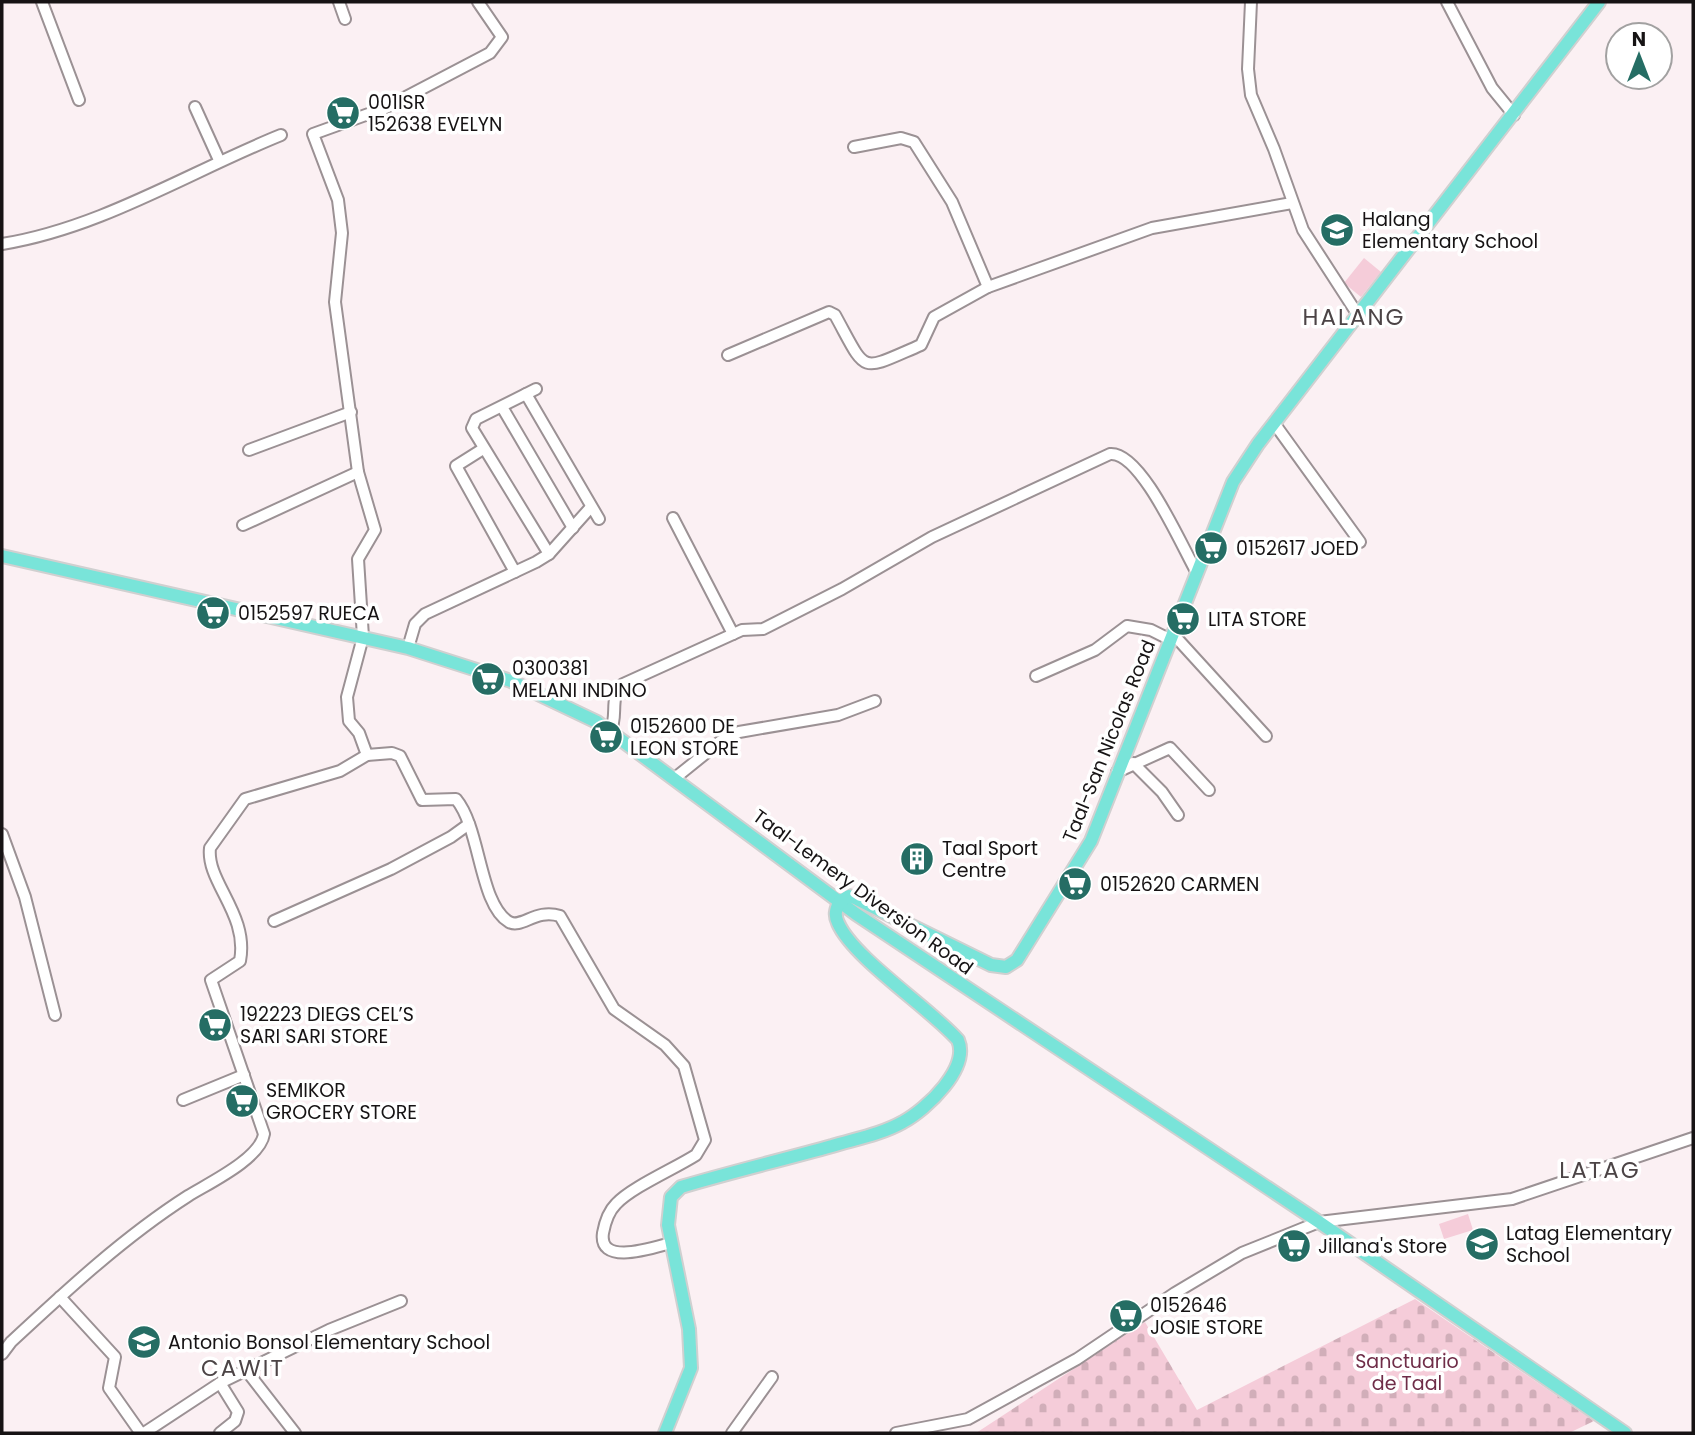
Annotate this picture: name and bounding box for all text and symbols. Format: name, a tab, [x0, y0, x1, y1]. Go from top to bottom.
north arrow	[1604, 21, 1674, 91]
text: N	[1632, 26, 1646, 53]
place label: 001ISR 152638 EVELYN	[368, 89, 502, 138]
supermarket icon: 001ISR 152638 EVELYN	[324, 94, 362, 132]
place label: Halang Elementary School	[1362, 206, 1538, 255]
school or university icon: Halang Elementary School	[1318, 211, 1356, 249]
district label: HALANG	[1303, 301, 1405, 333]
supermarket icon: 0152617 JOED	[1192, 529, 1230, 567]
place label: 0152617 JOED	[1236, 535, 1359, 562]
supermarket icon: 0152597 RUECA	[194, 594, 232, 632]
place label: 0152597 RUECA	[238, 600, 380, 627]
supermarket icon: LITA STORE	[1164, 600, 1202, 638]
place label: LITA STORE	[1208, 606, 1307, 633]
street label: Taal-San Nicolas Road	[1056, 636, 1162, 846]
place label: 0300381 MELANI INDINO	[512, 655, 647, 704]
supermarket icon: 0300381 MELANI INDINO	[469, 660, 507, 698]
place label: 0152600 DE LEON STORE	[630, 713, 739, 762]
supermarket icon: 0152600 DE LEON STORE	[587, 718, 625, 756]
street label: Taal-Lemery Diversion Road	[747, 803, 979, 981]
place label: Taal Sport Centre	[942, 835, 1038, 884]
building icon: Taal Sport Centre	[898, 840, 936, 878]
supermarket icon: 0152620 CARMEN	[1056, 865, 1094, 903]
place label: 0152620 CARMEN	[1100, 871, 1259, 898]
place label: 192223 DIEGS CEL’S SARI SARI STORE	[240, 1001, 414, 1050]
supermarket icon: 192223 DIEGS CEL’S SARI SARI STORE	[196, 1006, 234, 1044]
place label: SEMIKOR GROCERY STORE	[266, 1077, 417, 1126]
supermarket icon: SEMIKOR GROCERY STORE	[223, 1082, 261, 1120]
district label: LATAG	[1559, 1154, 1641, 1186]
place label: Latag Elementary School	[1506, 1220, 1672, 1269]
school or university icon: Latag Elementary School	[1463, 1225, 1501, 1263]
supermarket icon: Jillana's Store	[1275, 1227, 1313, 1265]
place label: Jillana's Store	[1318, 1233, 1447, 1260]
place label: 0152646 JOSIE STORE	[1150, 1292, 1263, 1341]
supermarket icon: 0152646 JOSIE STORE	[1107, 1297, 1145, 1335]
school or university icon: Antonio Bonsol Elementary School	[125, 1323, 163, 1361]
place label: Antonio Bonsol Elementary School	[168, 1329, 490, 1356]
park label: Sanctuario de Taal	[1355, 1348, 1459, 1397]
district label: CAWIT	[201, 1352, 285, 1384]

